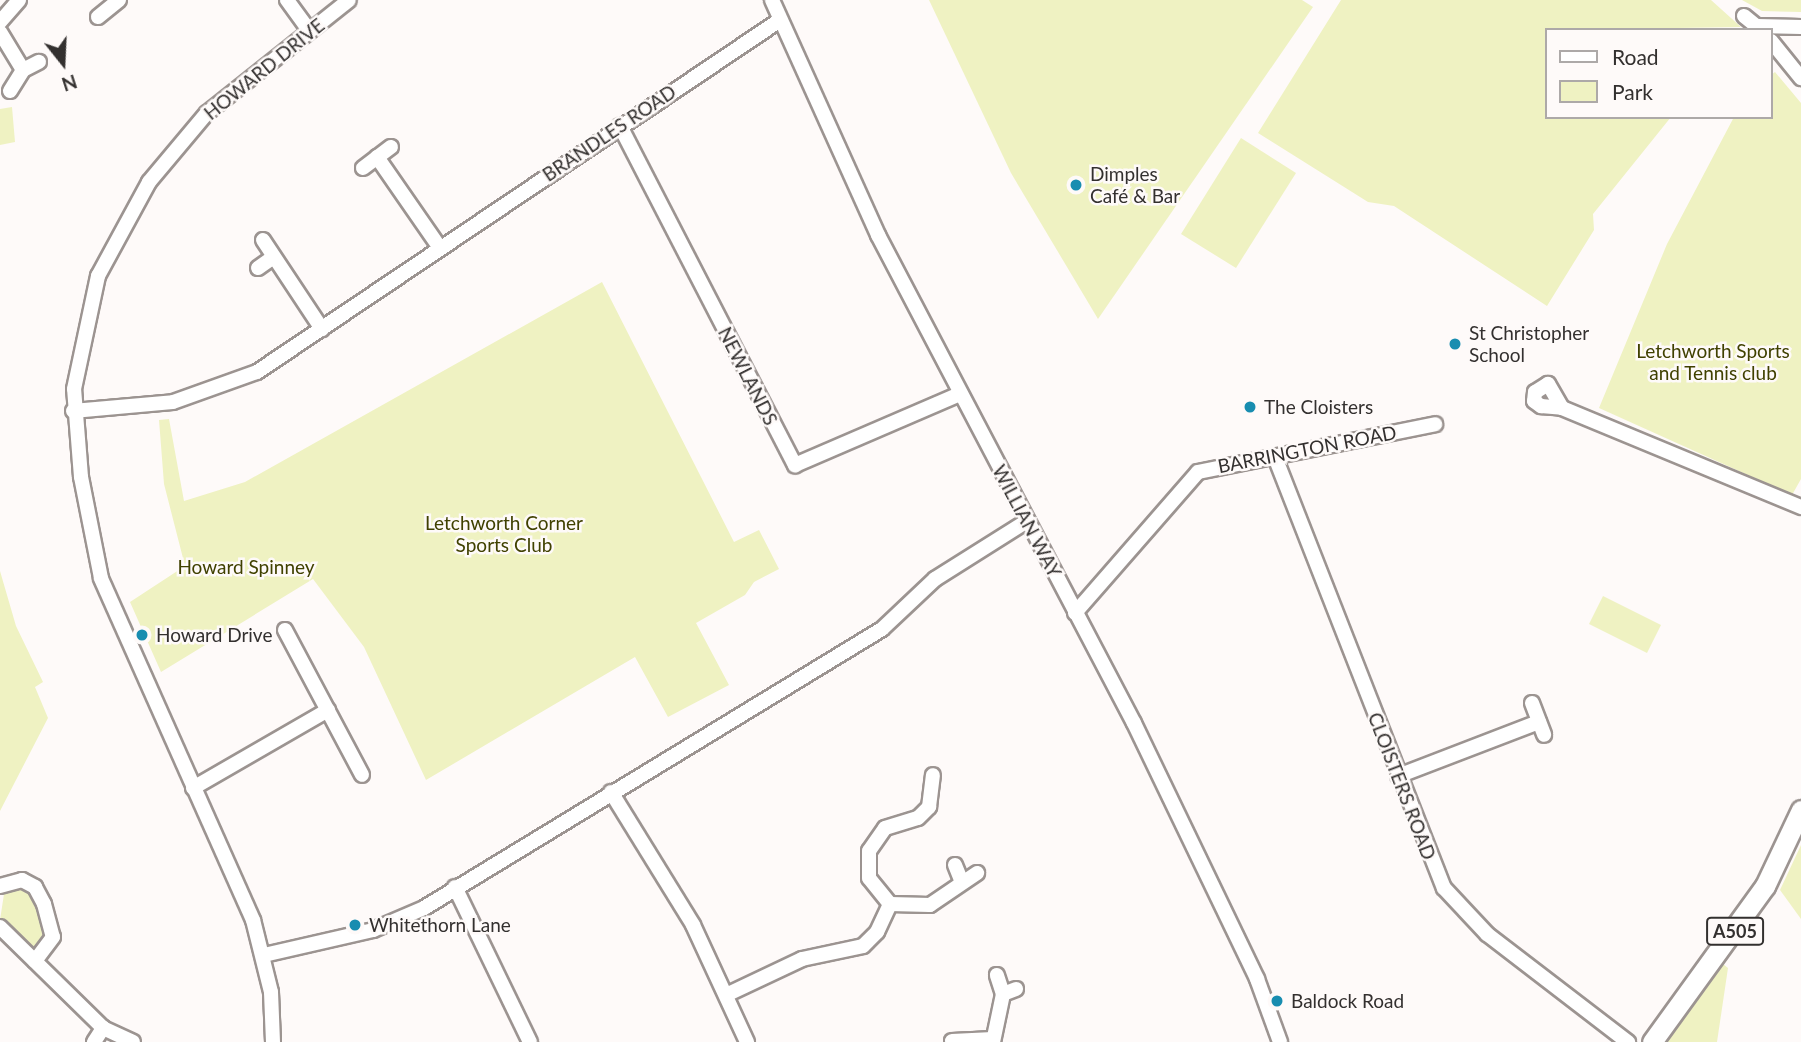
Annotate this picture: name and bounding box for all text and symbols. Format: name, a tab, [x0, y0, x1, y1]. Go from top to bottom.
street label: HOWARD DRIVE	[199, 14, 329, 124]
north arrow	[28, 28, 98, 98]
legend	[1546, 28, 1773, 119]
text: Road	[1612, 44, 1659, 69]
text: N	[59, 70, 80, 97]
text: Park	[1612, 79, 1653, 104]
street label: BRANDLES ROAD	[538, 80, 680, 186]
place label: Dimples Café & Bar	[1090, 163, 1180, 207]
marker: Dimples Café & Bar	[1068, 177, 1084, 193]
place label: St Christopher School	[1469, 322, 1589, 366]
street label: NEWLANDS	[714, 323, 782, 429]
marker: St Christopher School	[1447, 336, 1463, 352]
park label: Letchworth Sports and Tennis club	[1636, 340, 1790, 384]
place label: The Cloisters	[1264, 396, 1373, 418]
marker: The Cloisters	[1242, 399, 1258, 415]
street label: BARRINGTON ROAD	[1216, 420, 1398, 478]
street label: WILLIAN WAY	[988, 461, 1066, 581]
park label: Letchworth Corner Sports Club	[425, 512, 583, 556]
park label: Howard Spinney	[177, 556, 315, 578]
place label: Howard Drive	[156, 624, 272, 646]
marker: Howard Drive	[134, 627, 150, 643]
street label: CLOISTERS ROAD	[1363, 709, 1441, 863]
place label: Whitethorn Lane	[369, 914, 511, 936]
road number: A505	[1705, 916, 1765, 946]
marker: Whitethorn Lane	[347, 917, 363, 933]
place label: Baldock Road	[1291, 990, 1404, 1012]
marker: Baldock Road	[1269, 993, 1285, 1009]

